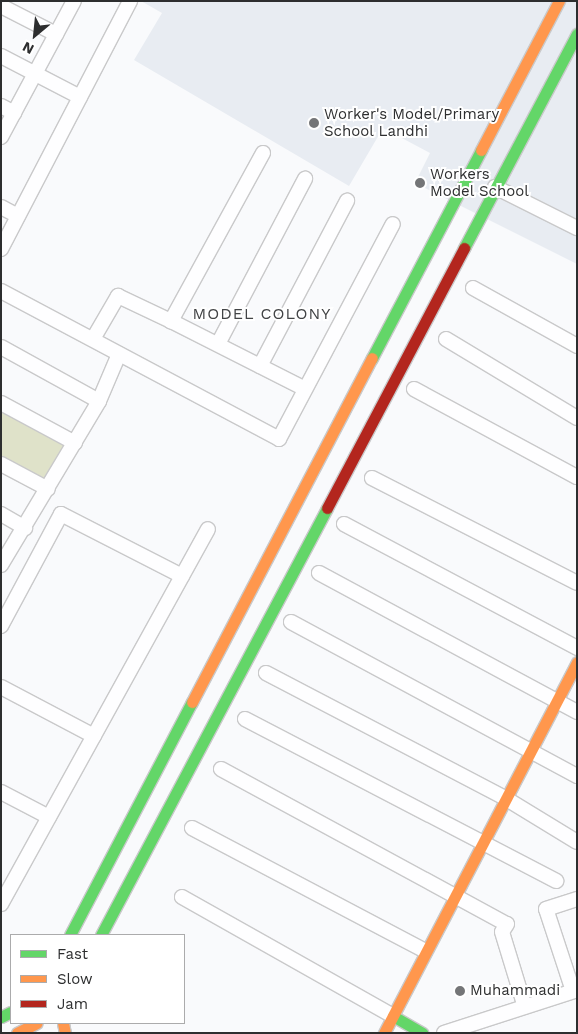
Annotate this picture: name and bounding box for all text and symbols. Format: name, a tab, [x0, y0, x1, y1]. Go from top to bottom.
north arrow	[10, 10, 60, 60]
text: N	[20, 39, 36, 58]
place label: Worker's Model/Primary School Landhi	[324, 105, 499, 140]
marker: Worker's Model/Primary School Landhi	[308, 117, 320, 129]
place label: Workers Model School	[430, 165, 529, 200]
marker: Workers Model School	[414, 177, 426, 189]
district label: MODEL COLONY	[191, 304, 333, 324]
legend	[10, 934, 185, 1024]
text: Fast	[57, 945, 88, 963]
text: Slow	[57, 970, 93, 988]
place label: Muhammadi	[470, 982, 560, 1000]
marker: Muhammadi	[454, 985, 466, 997]
text: Jam	[57, 995, 88, 1013]

